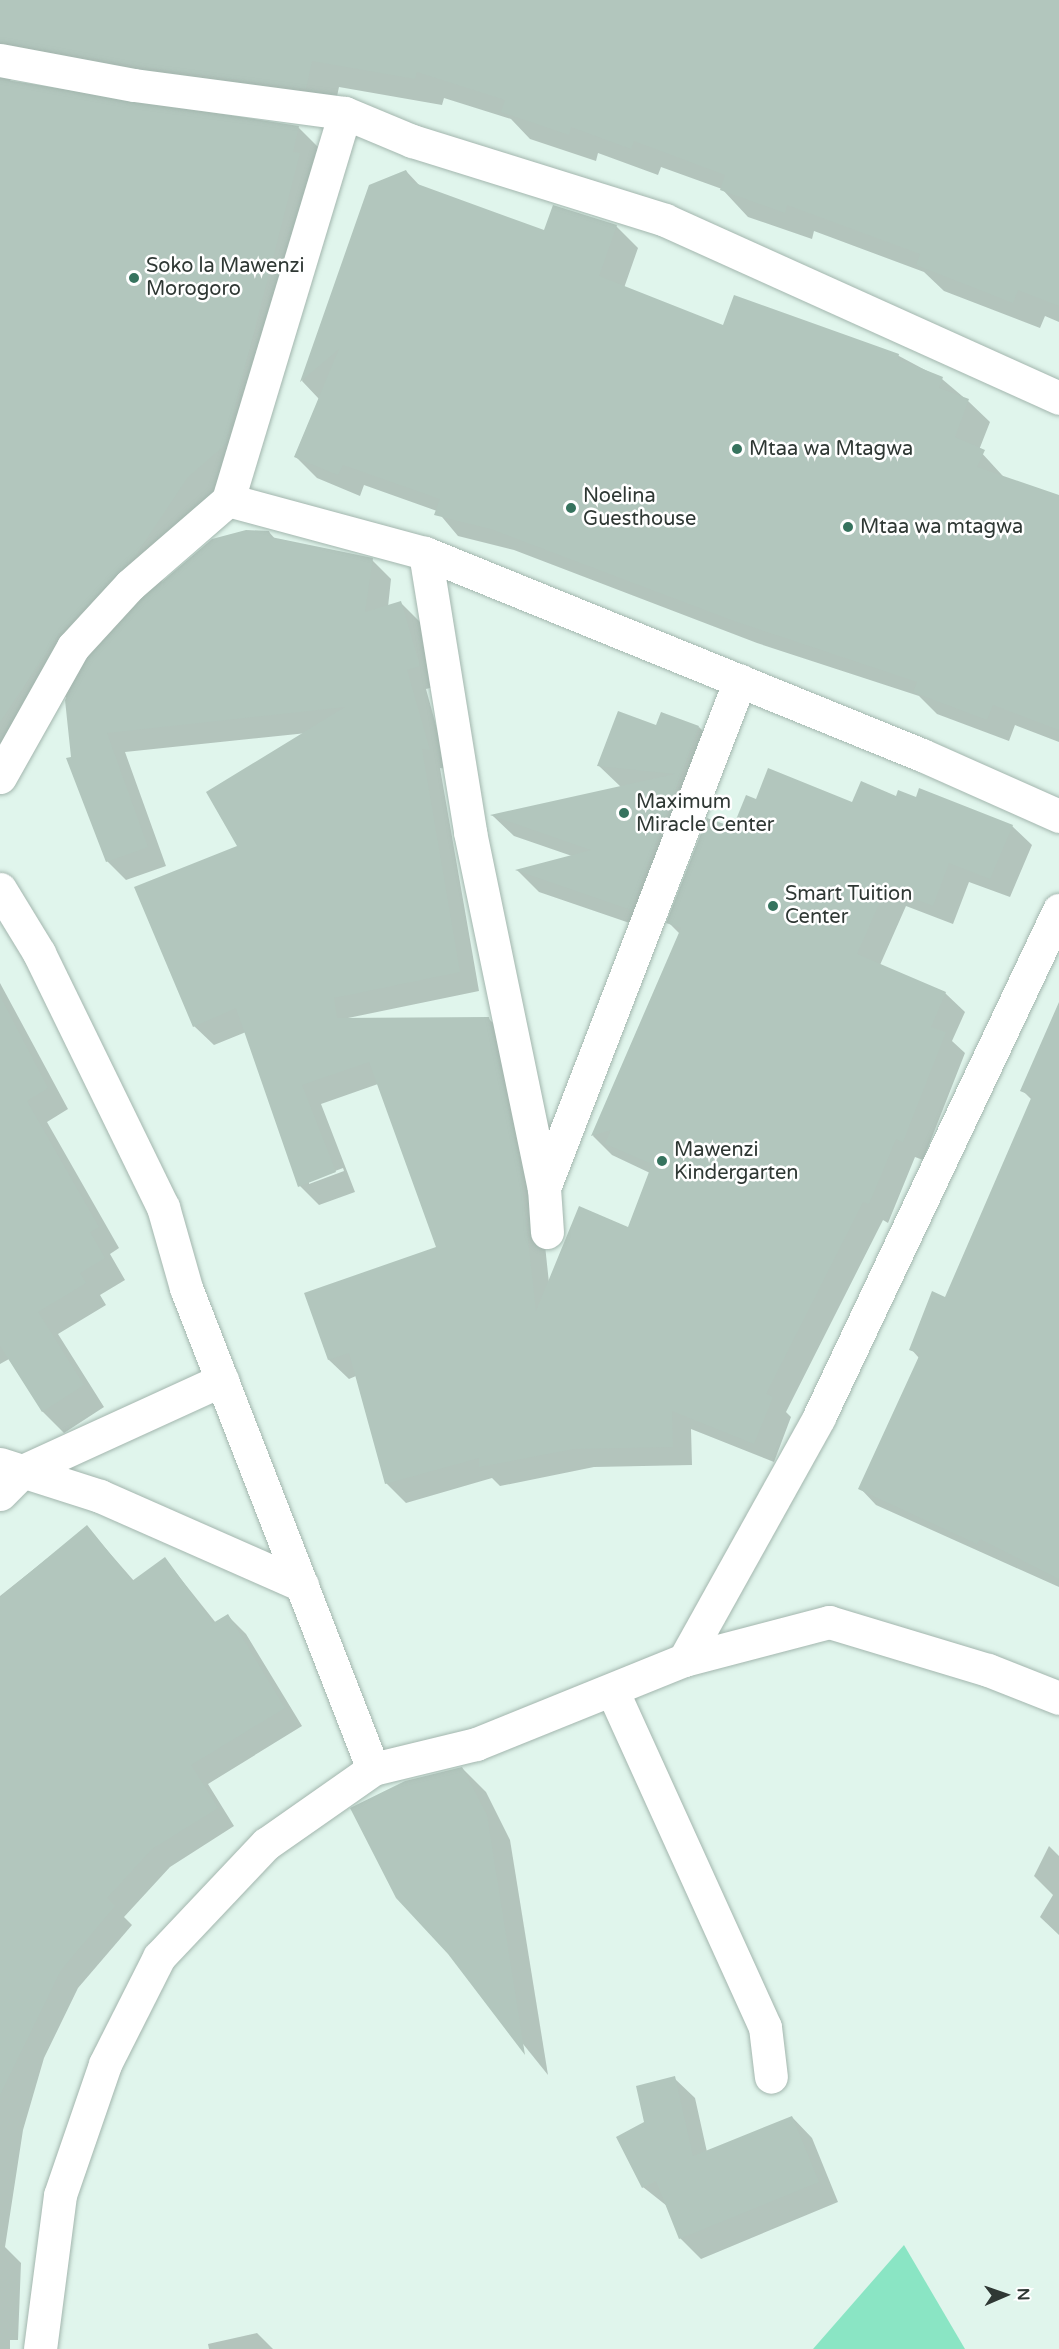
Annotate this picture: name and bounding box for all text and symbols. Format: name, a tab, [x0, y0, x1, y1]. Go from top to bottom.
place label: Soko la Mawenzi Morogoro	[146, 254, 304, 301]
marker: Soko la Mawenzi Morogoro	[127, 271, 141, 285]
place label: Mtaa wa Mtagwa	[749, 437, 913, 461]
marker: Mtaa wa Mtagwa	[730, 442, 744, 456]
place label: Noelina Guesthouse	[583, 484, 696, 531]
marker: Noelina Guesthouse	[564, 501, 578, 515]
place label: Mtaa wa mtagwa	[860, 515, 1023, 539]
marker: Mtaa wa mtagwa	[841, 520, 855, 534]
place label: Maximum Miracle Center	[636, 790, 774, 837]
marker: Maximum Miracle Center	[617, 806, 631, 820]
place label: Smart Tuition Center	[785, 882, 912, 929]
marker: Smart Tuition Center	[766, 899, 780, 913]
place label: Mawenzi Kindergarten	[674, 1138, 798, 1185]
marker: Mawenzi Kindergarten	[655, 1154, 669, 1168]
north arrow	[975, 2265, 1035, 2325]
text: N	[1013, 2288, 1033, 2301]

